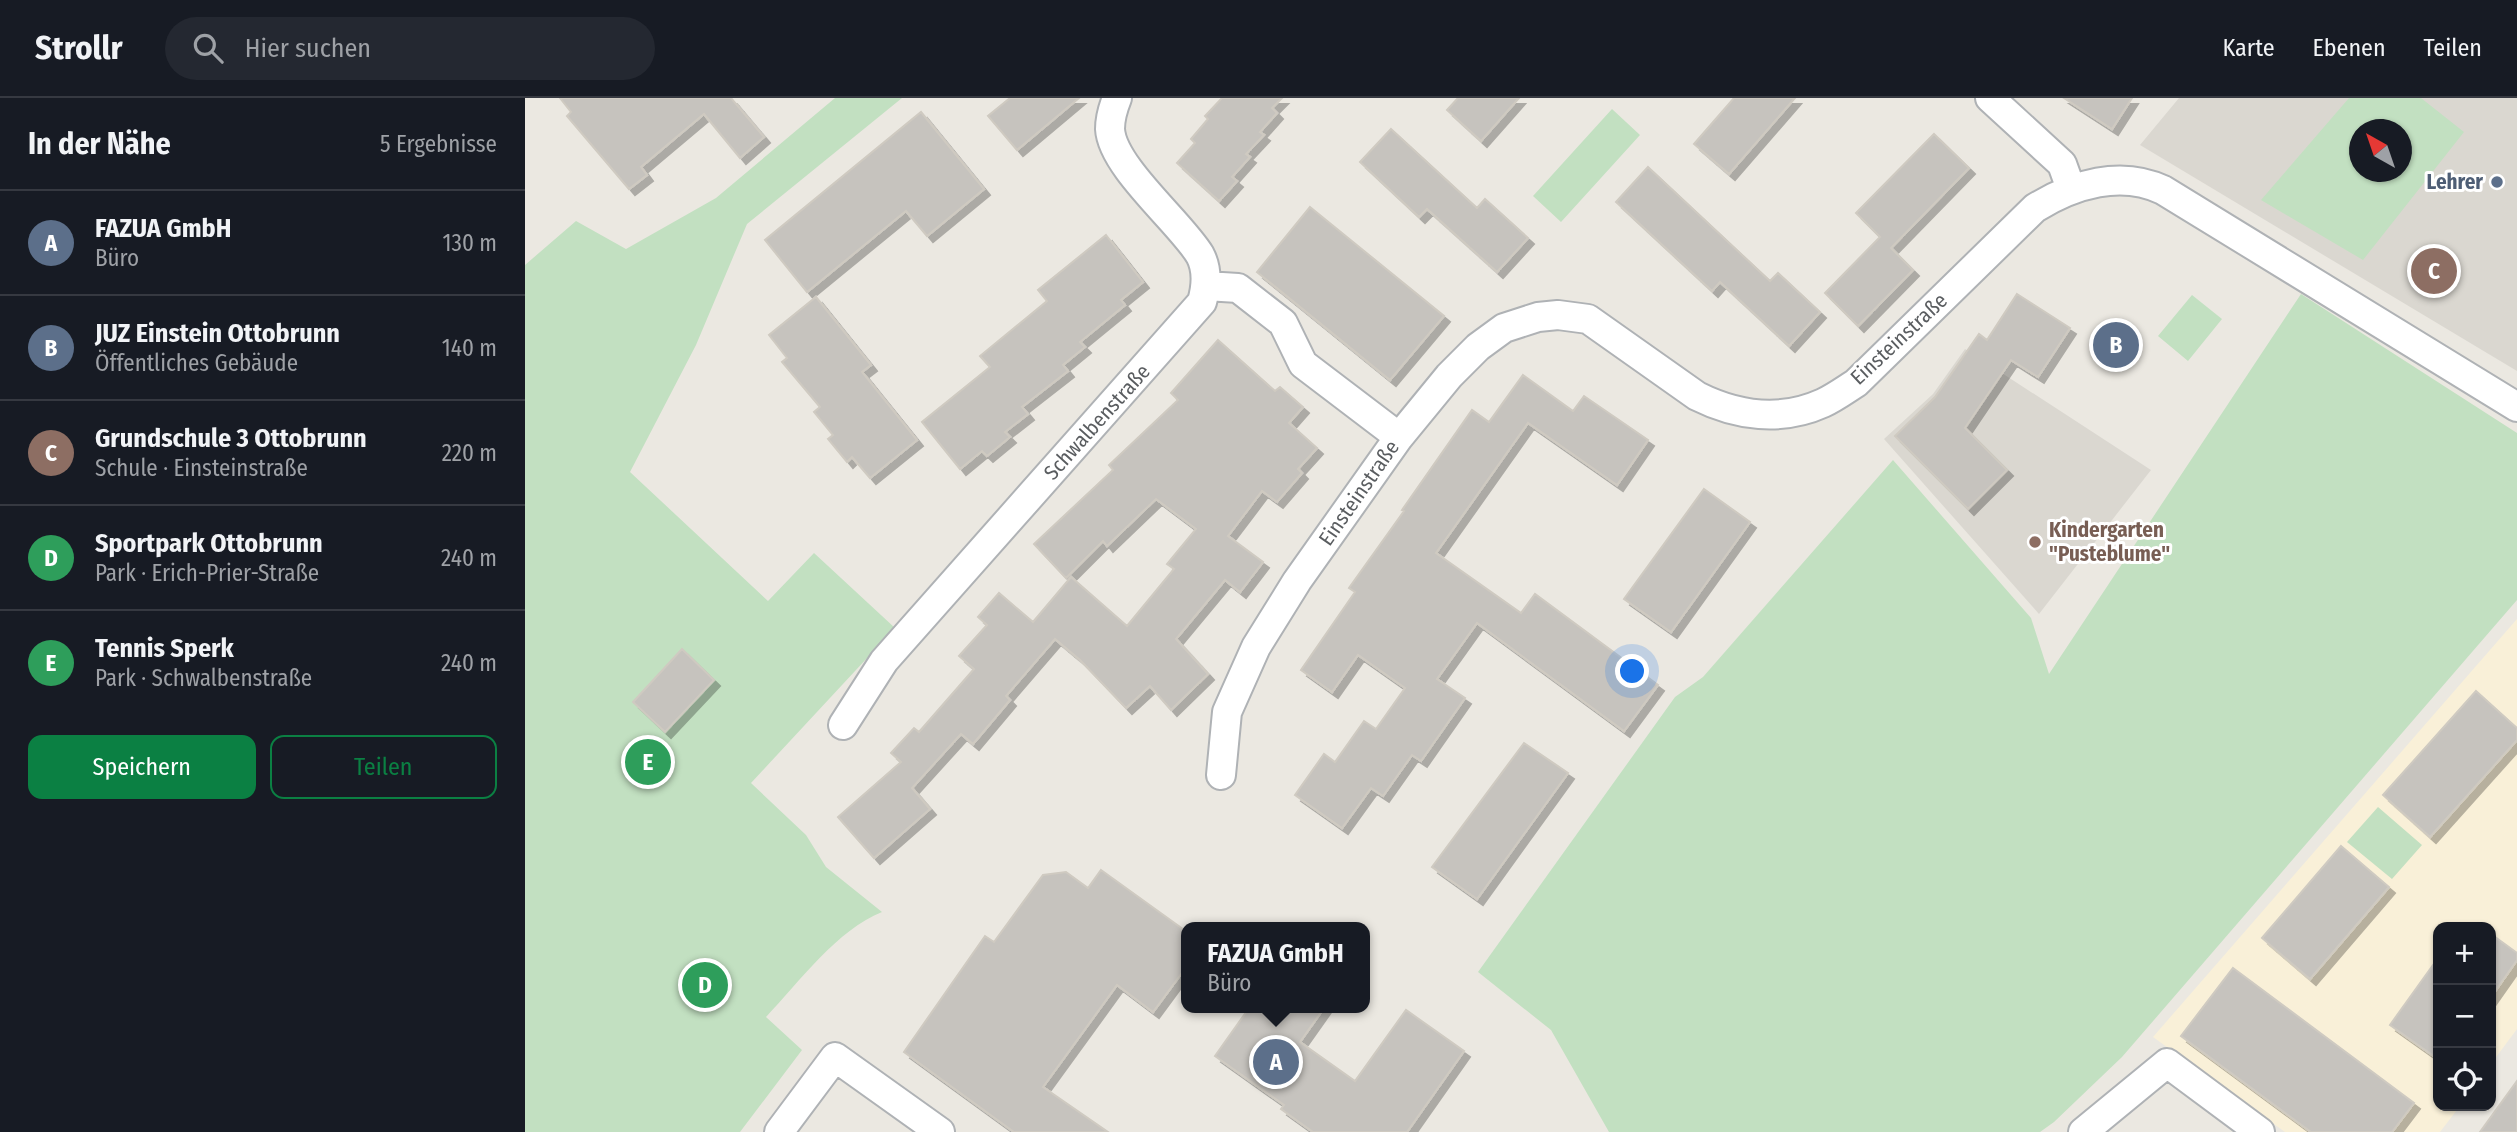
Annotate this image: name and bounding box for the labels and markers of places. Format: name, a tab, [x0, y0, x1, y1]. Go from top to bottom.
place label: Lehrer	[2427, 169, 2483, 195]
marker: Lehrer	[2489, 174, 2505, 190]
pin: C	[2411, 245, 2457, 297]
pin: B	[2093, 319, 2139, 371]
place label: Kindergarten "Pusteblume"	[2049, 517, 2170, 567]
marker: Kindergarten "Pusteblume"	[2027, 534, 2043, 550]
pin: E	[625, 736, 671, 788]
pin: D	[682, 959, 728, 1011]
pin: A	[1253, 1036, 1299, 1088]

